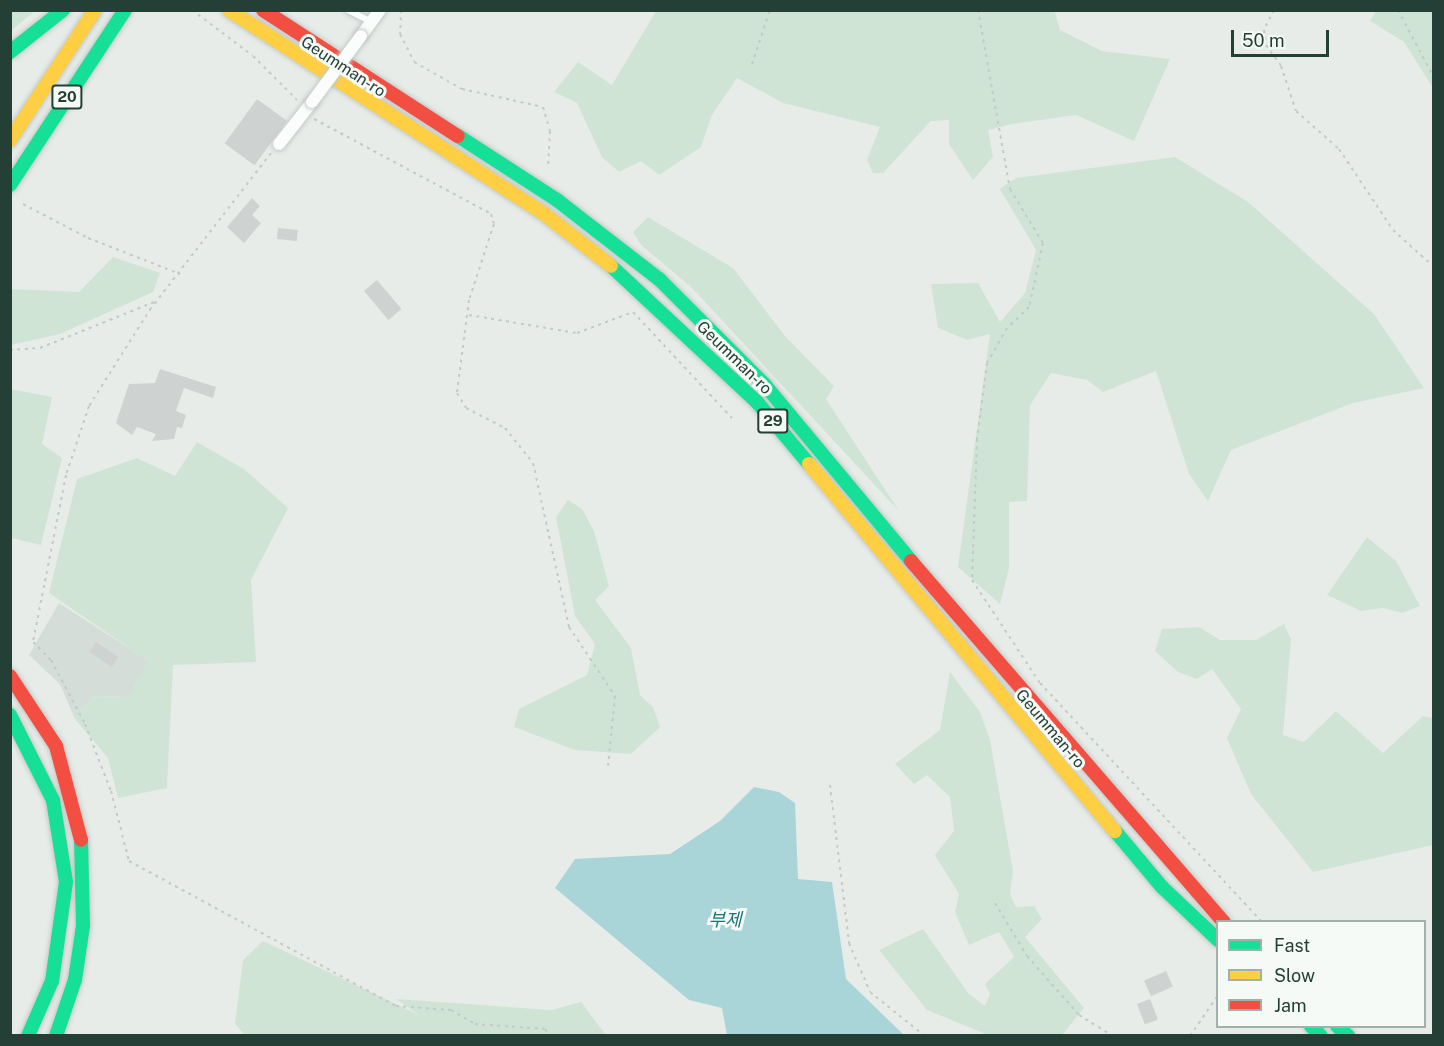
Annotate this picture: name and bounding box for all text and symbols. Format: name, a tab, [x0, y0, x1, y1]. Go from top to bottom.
scale bar	[1234, 18, 1332, 56]
text: 50 m	[1242, 30, 1285, 51]
street label: Geumman-ro	[297, 33, 389, 101]
road number: 20	[50, 85, 84, 109]
street label: Geumman-ro	[692, 317, 776, 399]
road number: 29	[756, 409, 790, 433]
street label: Geumman-ro	[1011, 686, 1089, 772]
water label: 부제	[708, 909, 742, 931]
legend	[1216, 920, 1426, 1028]
text: Fast	[1274, 935, 1310, 956]
text: Slow	[1274, 965, 1315, 986]
text: Jam	[1274, 995, 1307, 1016]

